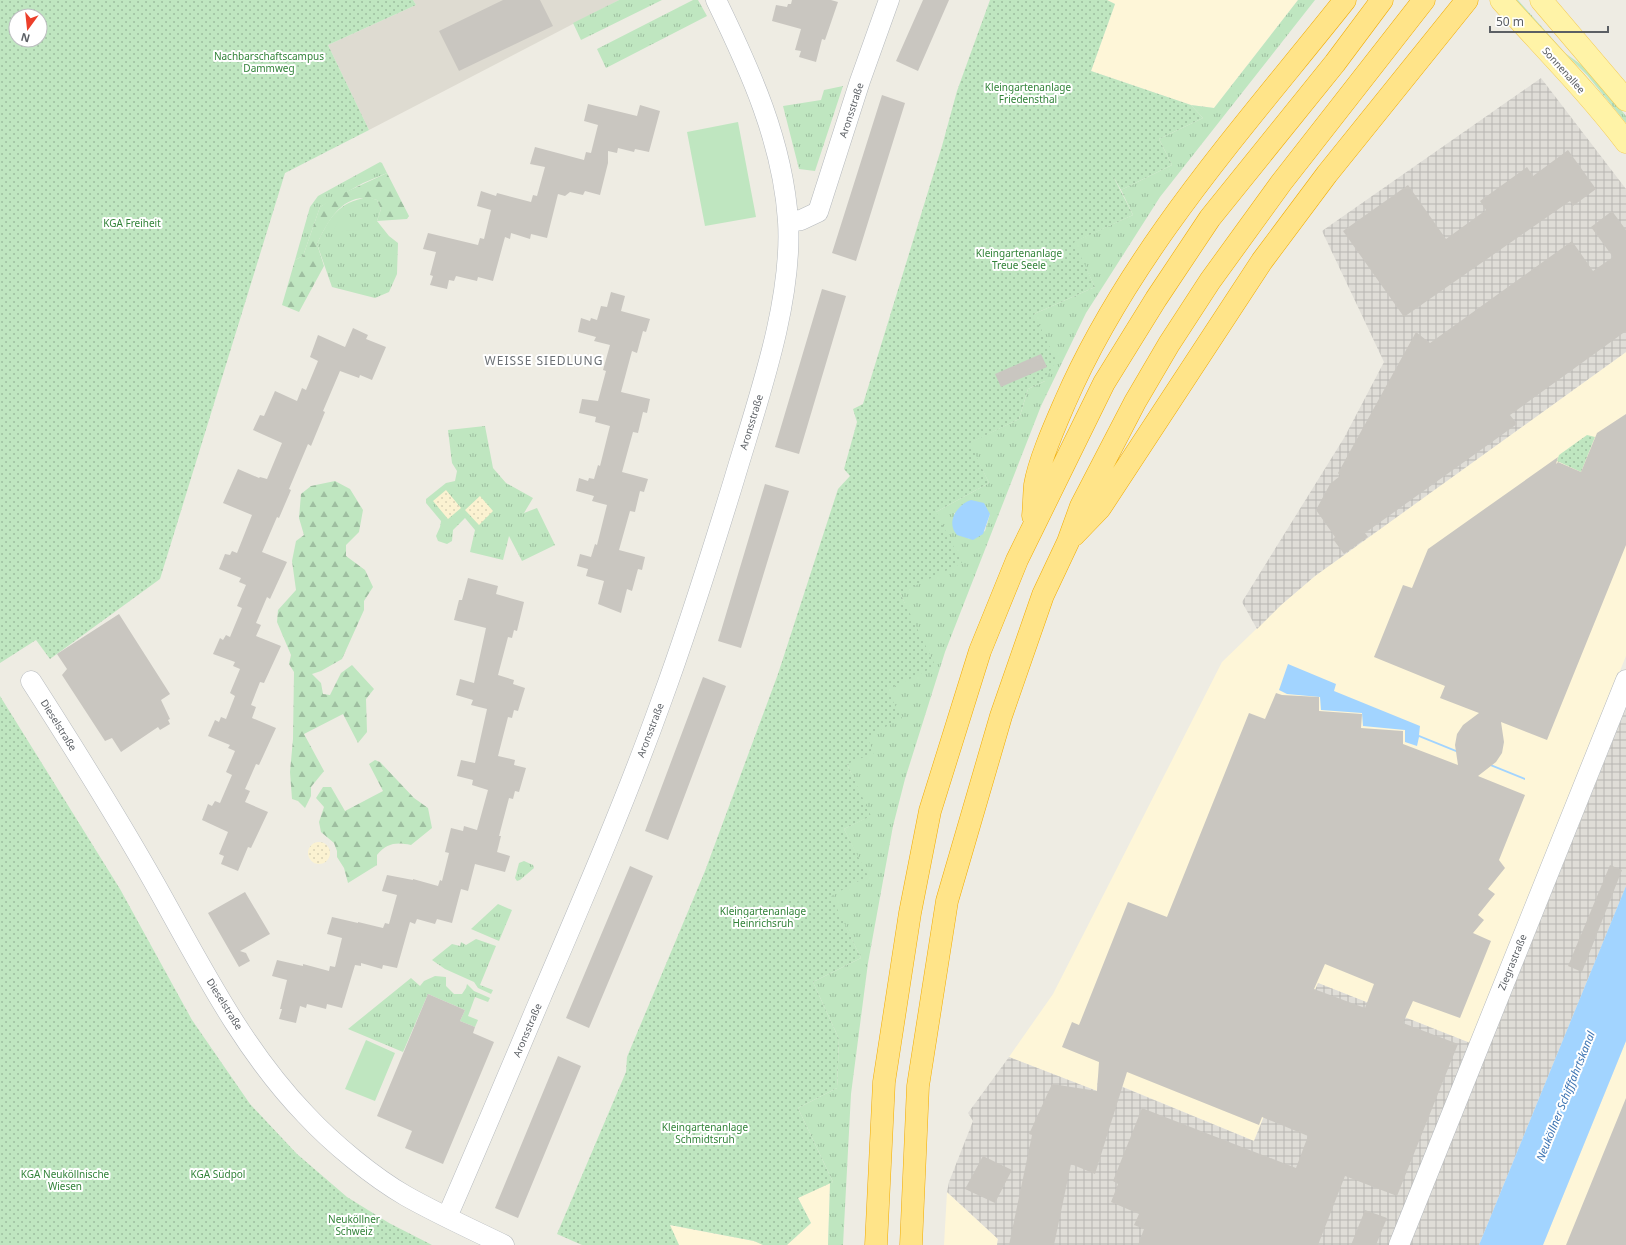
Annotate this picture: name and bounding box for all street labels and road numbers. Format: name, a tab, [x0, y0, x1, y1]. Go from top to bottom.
street label: Sonnenallee	[1539, 44, 1589, 96]
street label: Aronsstraße	[835, 80, 867, 139]
street label: Aronsstraße	[736, 392, 766, 451]
street label: Dieselstraße	[38, 697, 81, 754]
street label: Aronsstraße	[633, 700, 667, 759]
street label: Ziegrastraße	[1494, 931, 1530, 992]
street label: Dieselstraße	[204, 976, 247, 1033]
street label: Aronsstraße	[509, 1001, 545, 1059]

